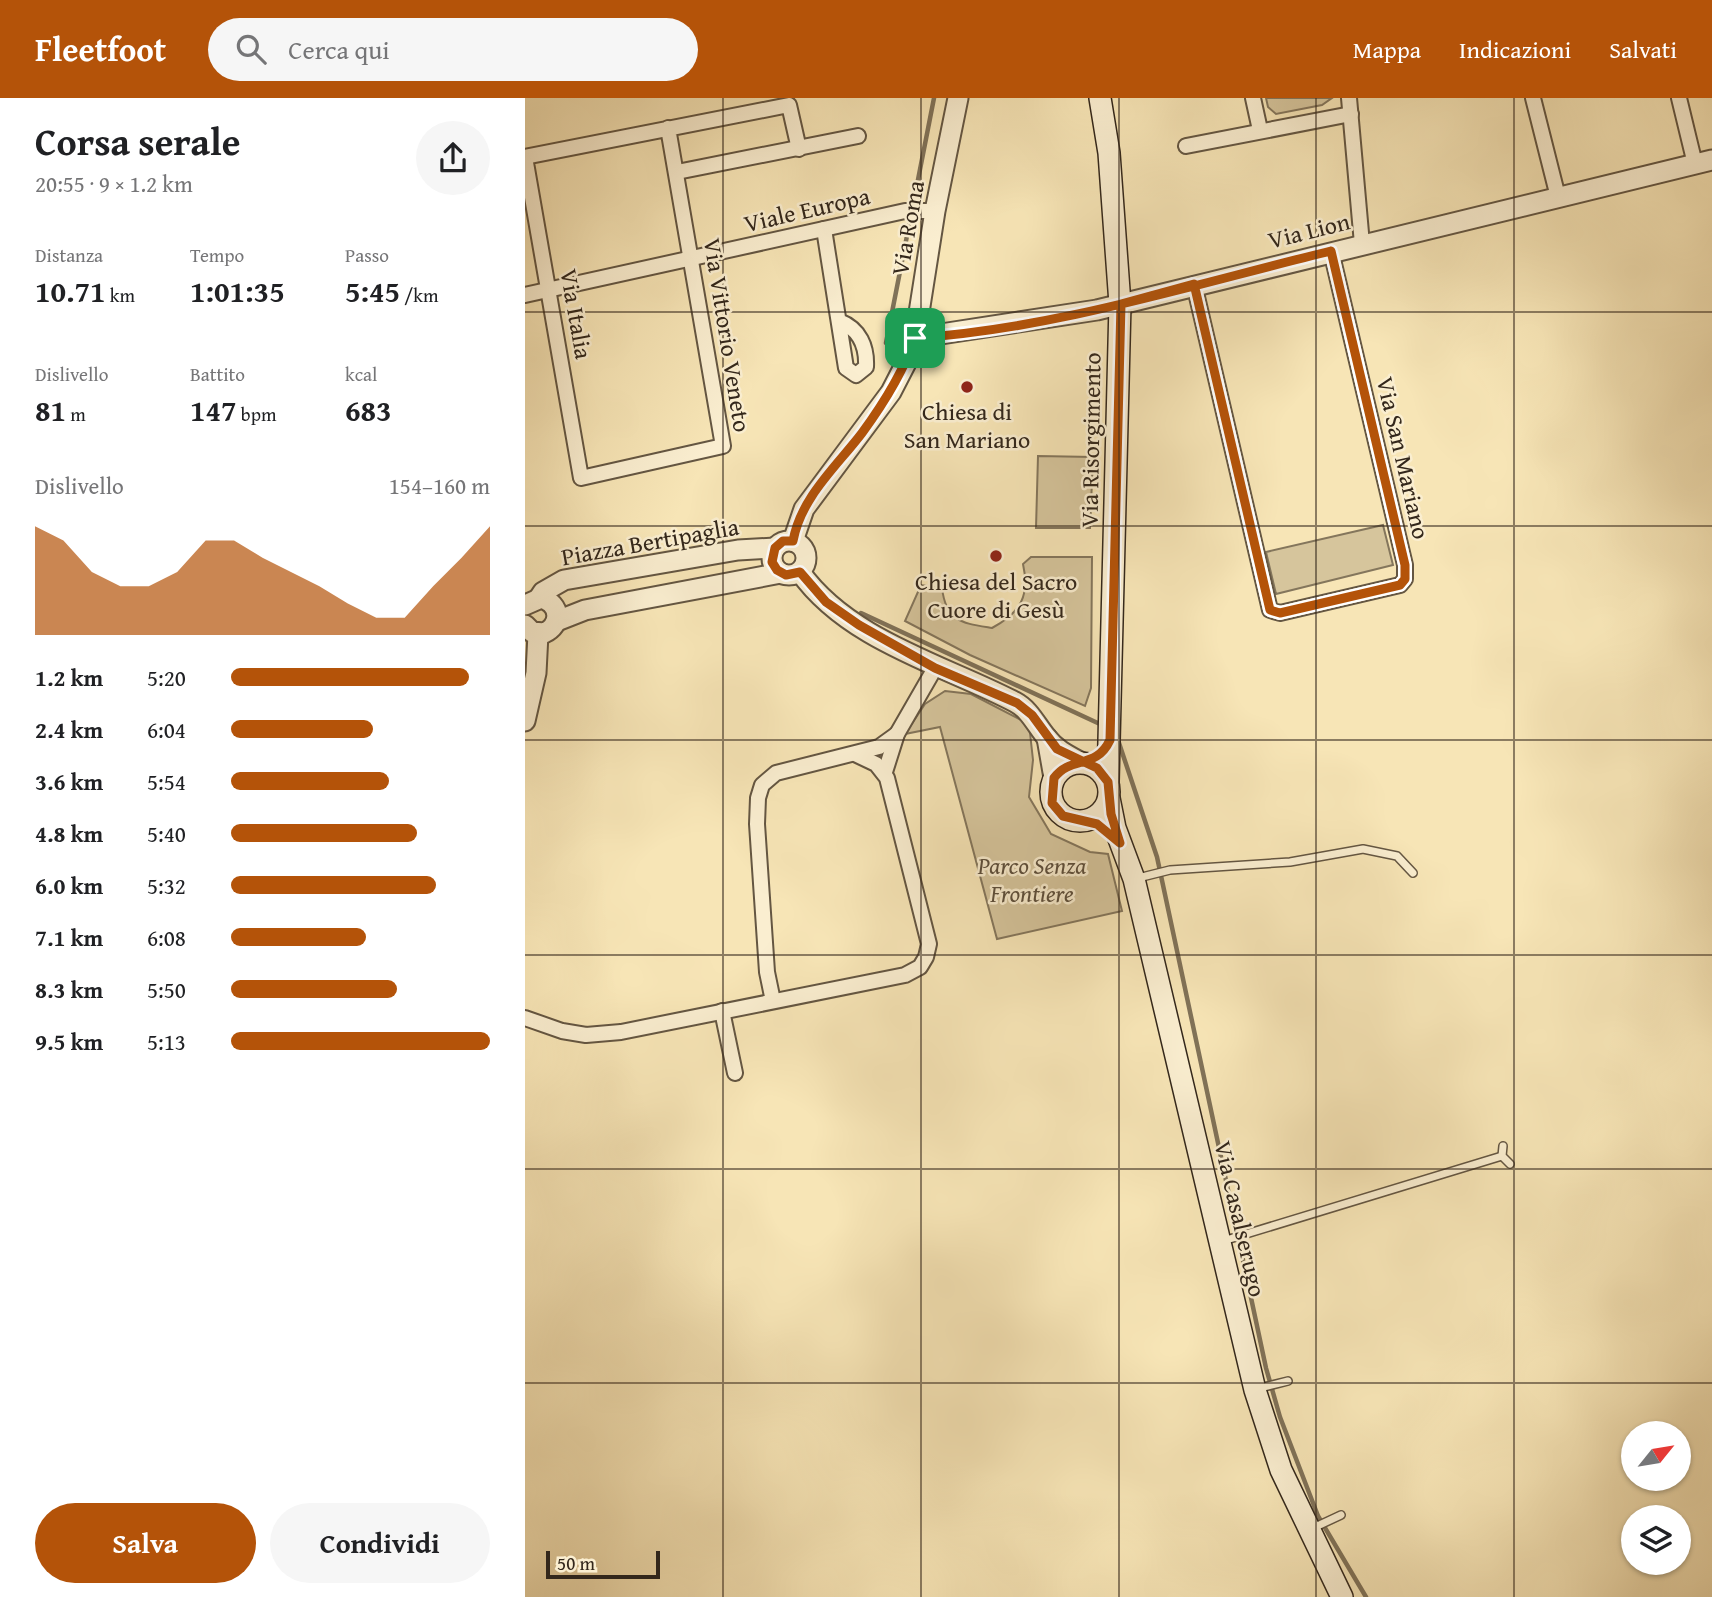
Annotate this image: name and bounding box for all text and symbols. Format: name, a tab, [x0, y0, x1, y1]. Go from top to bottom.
search box	[208, 18, 698, 81]
text: Fleetfoot	[35, 25, 166, 73]
icon: search	[232, 30, 270, 68]
text: Cerca qui	[288, 30, 390, 69]
text: Mappa	[1353, 32, 1421, 67]
text: Indicazioni	[1459, 32, 1571, 67]
text: Salvati	[1609, 32, 1677, 67]
text: Corsa serale	[35, 113, 240, 169]
button: share	[416, 121, 490, 195]
text: 20:55 · 9 × 1.2 km	[35, 167, 193, 200]
street label: Via Roma	[882, 177, 933, 278]
street label: Viale Europa	[740, 178, 874, 241]
street label: Via Lion	[1264, 203, 1354, 258]
street label: Via Vittorio Veneto	[695, 235, 760, 434]
text: Distanza	[35, 241, 103, 269]
text: Tempo	[190, 241, 244, 269]
text: Passo	[345, 241, 389, 269]
street label: Via Italia	[551, 266, 602, 362]
text: 10.71	[35, 269, 106, 313]
text: 1:01:35	[190, 269, 285, 313]
text: 5:45	[345, 269, 400, 313]
text: km	[106, 281, 135, 309]
text: /km	[400, 281, 438, 309]
pin	[885, 308, 945, 368]
icon: arrive	[896, 319, 934, 357]
street label: Via Risorgimento	[1071, 352, 1110, 528]
text: Dislivello	[35, 360, 108, 388]
text: Battito	[190, 360, 245, 388]
text: kcal	[345, 360, 377, 388]
street label: Via San Mariano	[1368, 373, 1439, 543]
marker: Chiesa di San Mariano	[959, 379, 975, 395]
text: 81	[35, 388, 66, 432]
text: 147	[190, 388, 237, 432]
text: 683	[345, 388, 392, 432]
place label: Chiesa di San Mariano	[904, 394, 1030, 457]
text: m	[66, 400, 86, 428]
text: bpm	[237, 400, 276, 428]
text: Dislivello	[35, 469, 124, 502]
text: 154–160 m	[389, 469, 490, 502]
street label: Piazza Bertipaglia	[558, 509, 742, 574]
marker: Chiesa del Sacro Cuore di Gesù	[988, 548, 1004, 564]
place label: Chiesa del Sacro Cuore di Gesù	[915, 564, 1077, 627]
text: 1.2 km	[35, 661, 103, 694]
text: 5:20	[147, 661, 186, 694]
text: 2.4 km	[35, 713, 103, 746]
text: 6:04	[147, 713, 186, 746]
text: 3.6 km	[35, 765, 103, 798]
text: 5:54	[147, 765, 186, 798]
text: 4.8 km	[35, 817, 103, 850]
text: 5:40	[147, 817, 186, 850]
park label: Parco Senza Frontiere	[977, 848, 1086, 911]
text: 6.0 km	[35, 869, 103, 902]
text: 5:32	[147, 869, 186, 902]
text: 7.1 km	[35, 921, 103, 954]
text: 6:08	[147, 921, 186, 954]
text: 8.3 km	[35, 973, 103, 1006]
text: 5:50	[147, 973, 186, 1006]
text: 9.5 km	[35, 1025, 103, 1058]
text: 5:13	[147, 1025, 186, 1058]
street label: Via Casalserugo	[1206, 1138, 1275, 1300]
north arrow	[1621, 1421, 1691, 1491]
map controls	[1621, 1421, 1691, 1575]
button: Salva	[35, 1503, 256, 1583]
button: Condividi	[270, 1503, 490, 1583]
button: layers	[1621, 1505, 1691, 1575]
scale bar	[546, 1548, 660, 1580]
text: 50 m	[557, 1549, 595, 1577]

